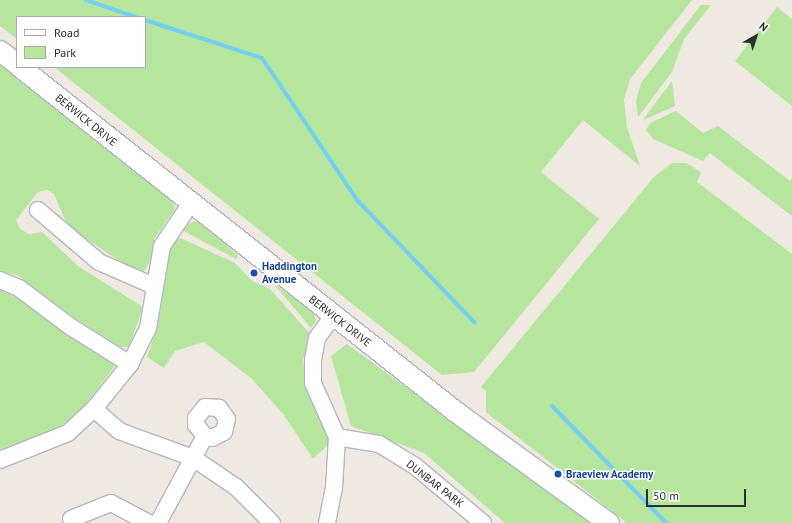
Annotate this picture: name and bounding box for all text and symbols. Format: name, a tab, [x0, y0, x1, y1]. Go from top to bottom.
legend	[16, 16, 146, 68]
north arrow	[736, 16, 776, 56]
text: N	[756, 19, 771, 34]
text: Road	[54, 25, 79, 40]
text: Park	[54, 45, 76, 60]
street label: BERWICK DRIVE	[52, 91, 120, 149]
place label: Haddington Avenue	[262, 260, 317, 286]
marker: Haddington Avenue	[249, 268, 259, 278]
street label: BERWICK DRIVE	[306, 292, 374, 350]
street label: DUNBAR PARK	[404, 457, 466, 511]
place label: Braeview Academy	[566, 467, 654, 481]
marker: Braeview Academy	[553, 469, 563, 479]
scale bar	[648, 481, 748, 507]
text: 50 m	[653, 488, 679, 503]

